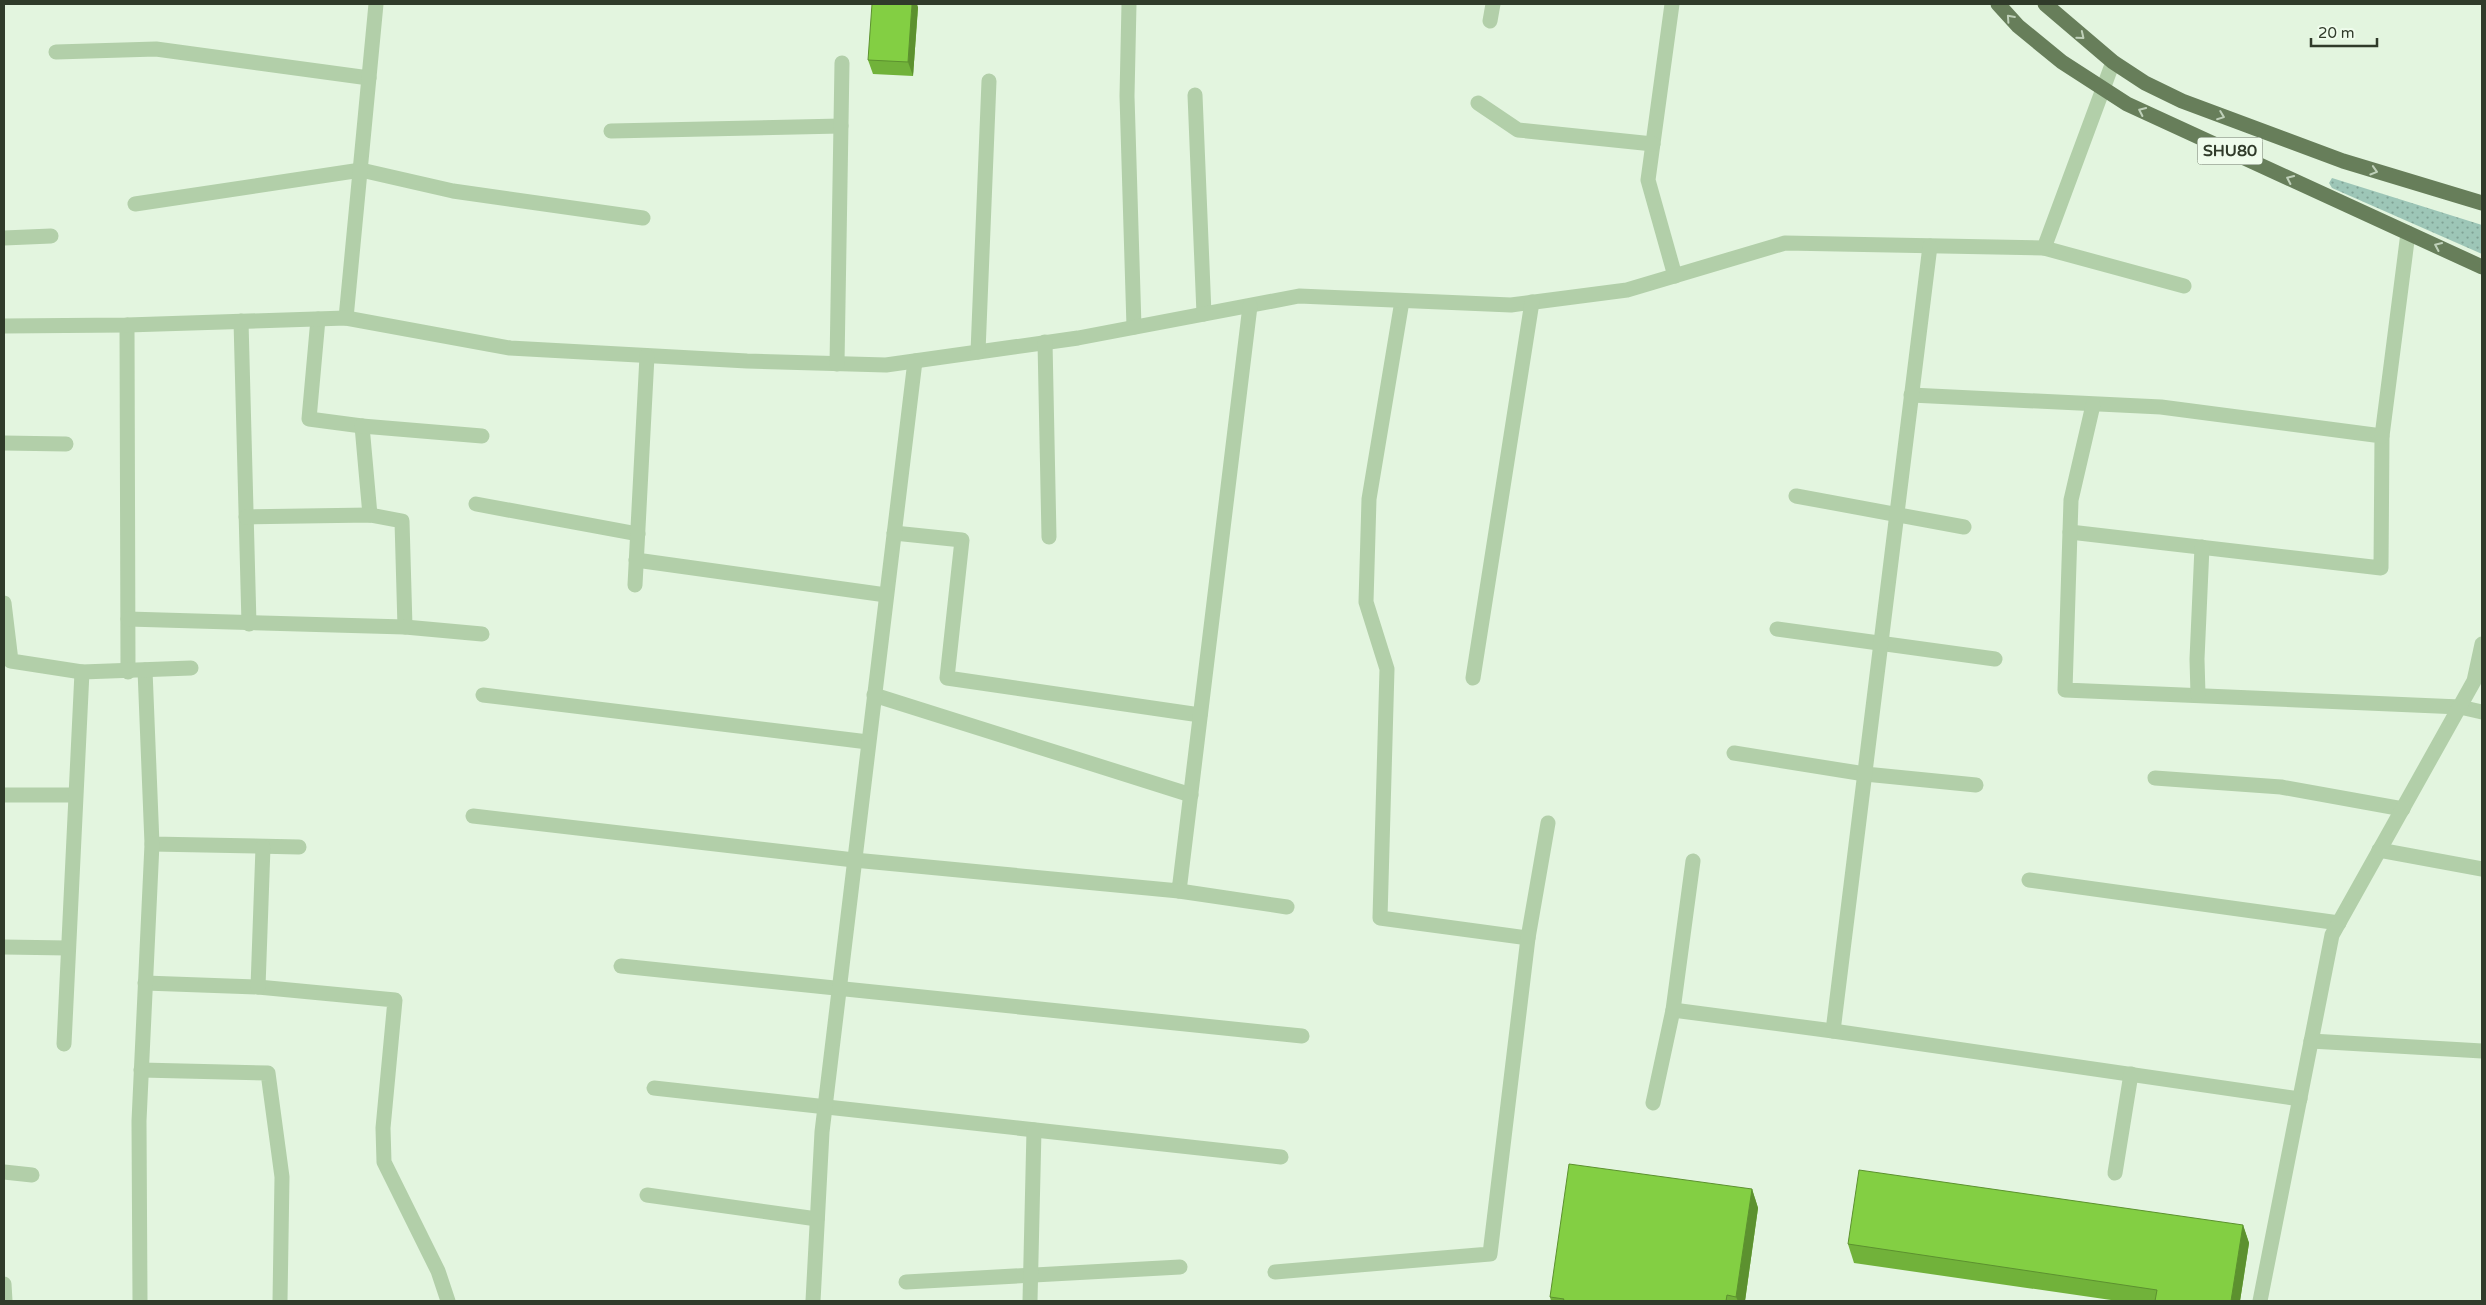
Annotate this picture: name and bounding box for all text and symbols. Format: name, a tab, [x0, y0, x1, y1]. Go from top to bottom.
one-way arrow	[2007, 14, 2016, 23]
scale bar	[2311, 15, 2377, 47]
text: 20 m	[2318, 24, 2355, 42]
one-way arrow	[2075, 30, 2084, 39]
one-way arrow	[2138, 107, 2147, 118]
one-way arrow	[2216, 110, 2225, 121]
road number: SHU80	[2198, 138, 2262, 164]
one-way arrow	[2369, 165, 2378, 175]
one-way arrow	[2286, 175, 2295, 185]
one-way arrow	[2434, 242, 2443, 253]

